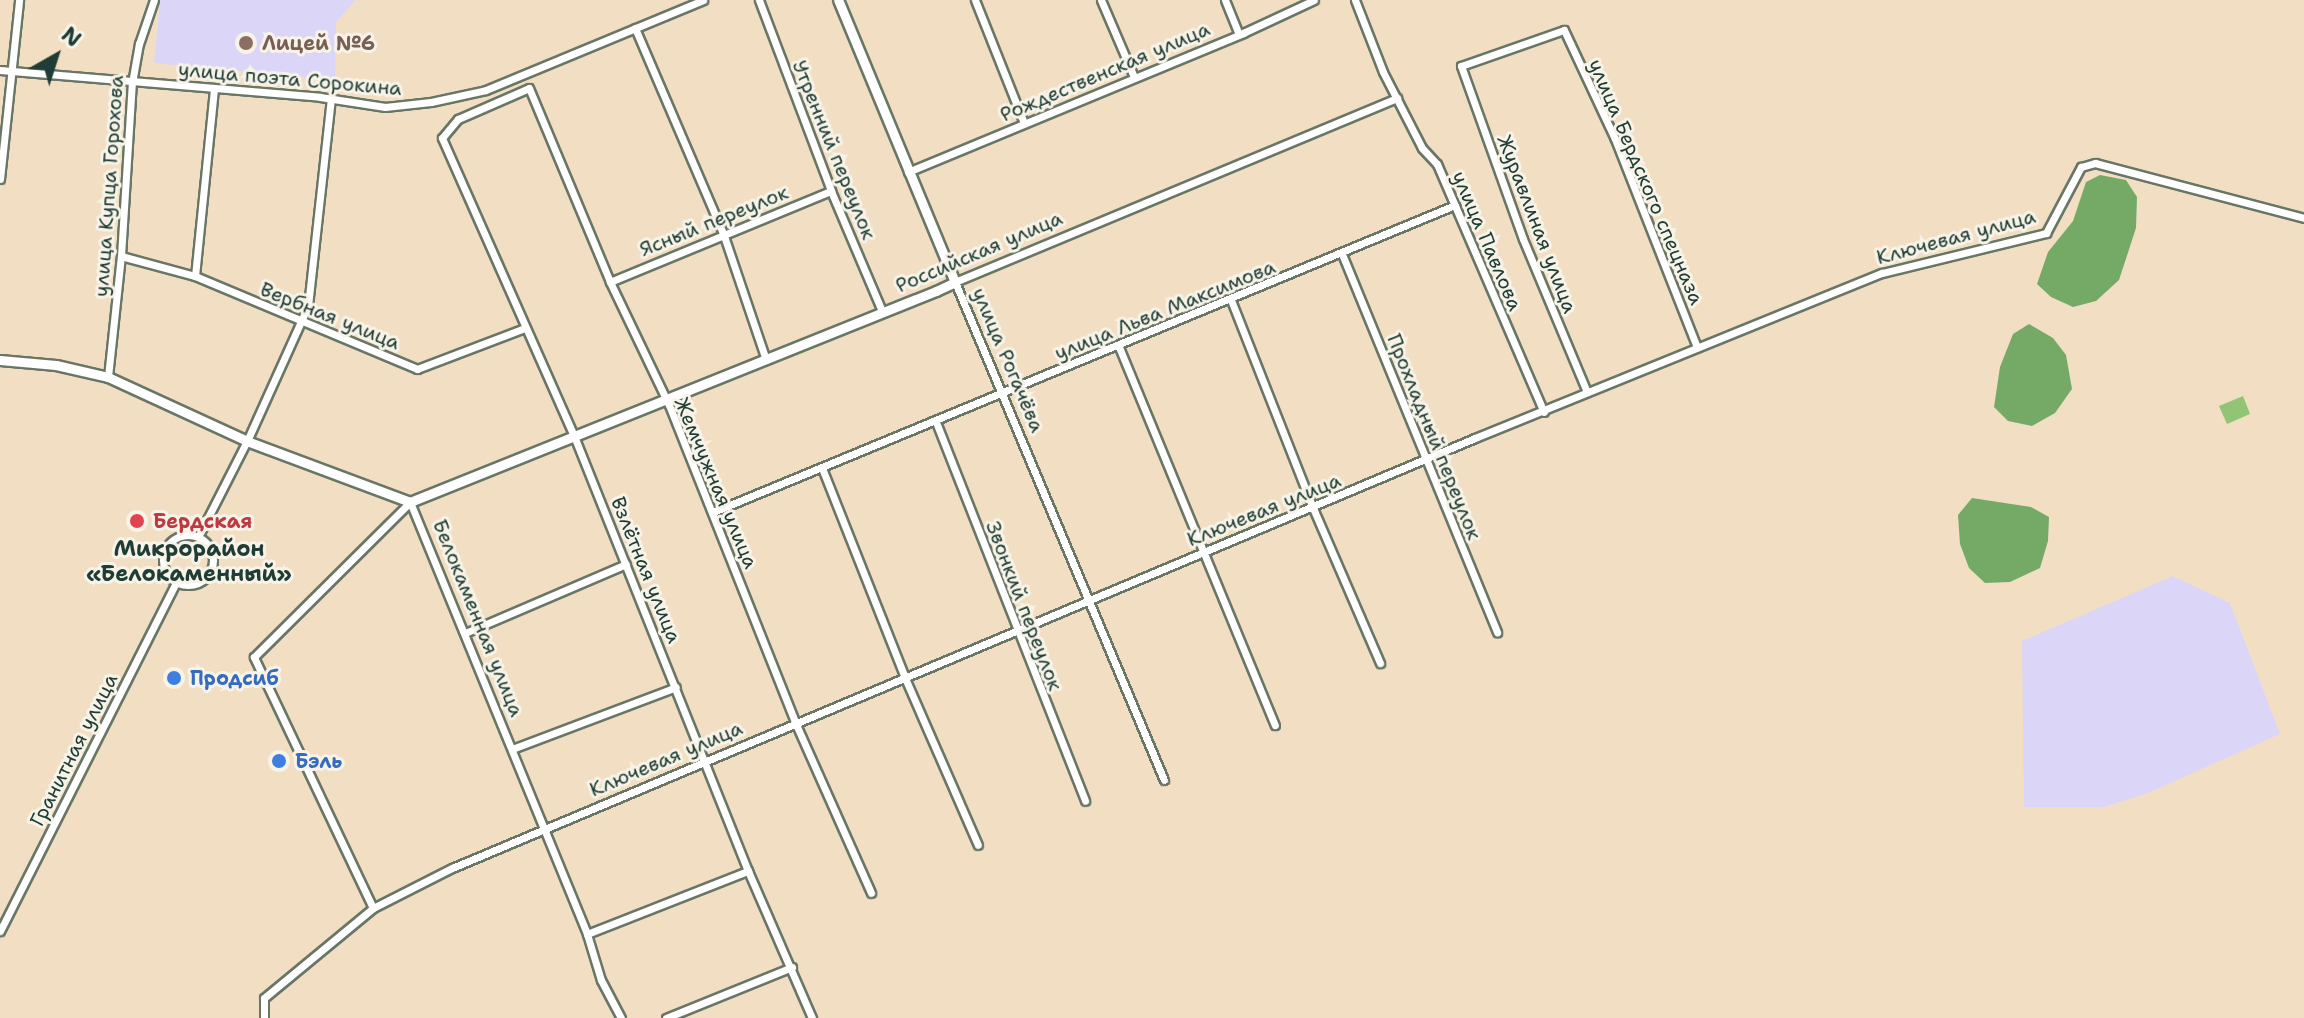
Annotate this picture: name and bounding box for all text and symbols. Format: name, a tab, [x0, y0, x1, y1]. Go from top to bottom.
north arrow	[16, 16, 96, 96]
street label: Рождественская улица	[997, 17, 1213, 127]
text: N	[56, 20, 87, 54]
place label: Лицей №6	[262, 31, 375, 55]
marker: Лицей №6	[237, 34, 255, 52]
street label: улица Бердского спецназа	[1583, 56, 1709, 308]
street label: улица поэта Сорокина	[177, 57, 403, 101]
street label: Утренний переулок	[787, 57, 881, 243]
street label: улица Купца Горохова	[89, 74, 129, 298]
street label: Журавлиная улица	[1492, 132, 1582, 316]
street label: улица Павлова	[1447, 168, 1527, 314]
street label: Ясный переулок	[636, 180, 792, 262]
street label: Ключевая улица	[1874, 204, 2038, 270]
street label: Российская улица	[892, 206, 1066, 298]
street label: улица Льва Максимова	[1051, 255, 1279, 365]
street label: Вербная улица	[257, 277, 403, 355]
street label: улица Рогачёва	[967, 284, 1049, 436]
street label: Прохладный переулок	[1382, 331, 1486, 543]
street label: Жемчужная улица	[669, 394, 763, 572]
street label: Ключевая улица	[1184, 468, 1344, 552]
street label: Взлётная улица	[606, 493, 686, 647]
place label: Бердская	[153, 509, 252, 533]
marker: Бердская	[128, 512, 146, 530]
street label: Белокаменная улица	[427, 516, 529, 720]
street label: Звонкий переулок	[981, 518, 1067, 694]
district label: Микрорайон «Белокаменный»	[86, 535, 292, 586]
place label: Продсиб	[190, 666, 279, 690]
marker: Продсиб	[165, 669, 183, 687]
street label: Гранитная улица	[25, 670, 123, 830]
street label: Ключевая улица	[586, 716, 746, 802]
place label: Бэль	[295, 749, 342, 773]
marker: Бэль	[270, 752, 288, 770]

